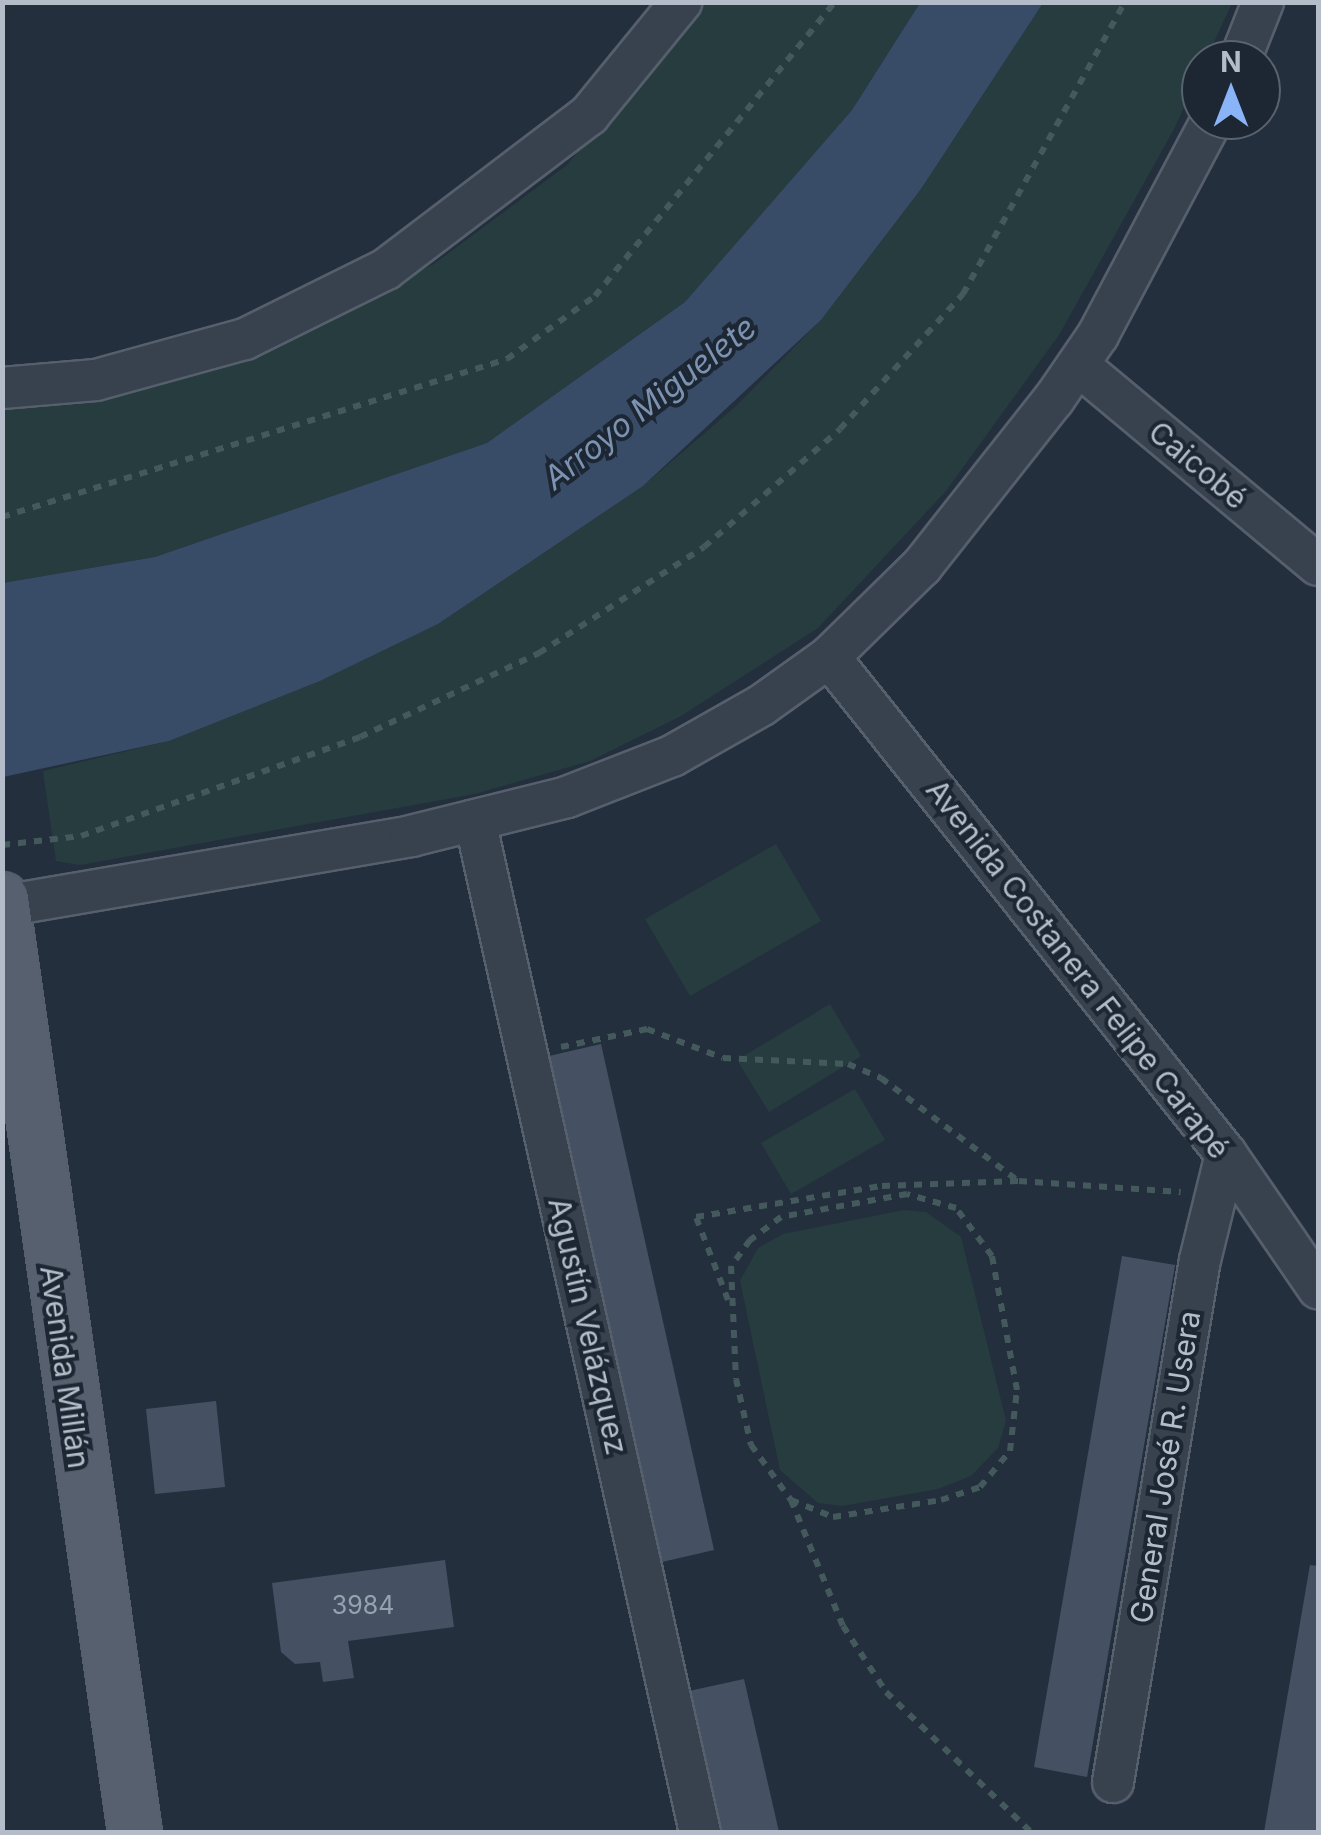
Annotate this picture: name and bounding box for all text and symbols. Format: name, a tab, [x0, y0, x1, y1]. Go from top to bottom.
north arrow	[1181, 40, 1281, 140]
text: N	[1220, 45, 1242, 79]
water label: Arroyo Miguelete	[536, 308, 764, 498]
street label: Caicobé	[1142, 414, 1254, 516]
street label: Avenida Costanera Felipe Carapé	[919, 772, 1237, 1166]
street label: Agustín Velázquez	[541, 1194, 635, 1458]
street label: Avenida Millán	[33, 1263, 97, 1471]
street label: General José R. Usera	[1123, 1308, 1207, 1626]
house number: 3984	[332, 1590, 394, 1620]

